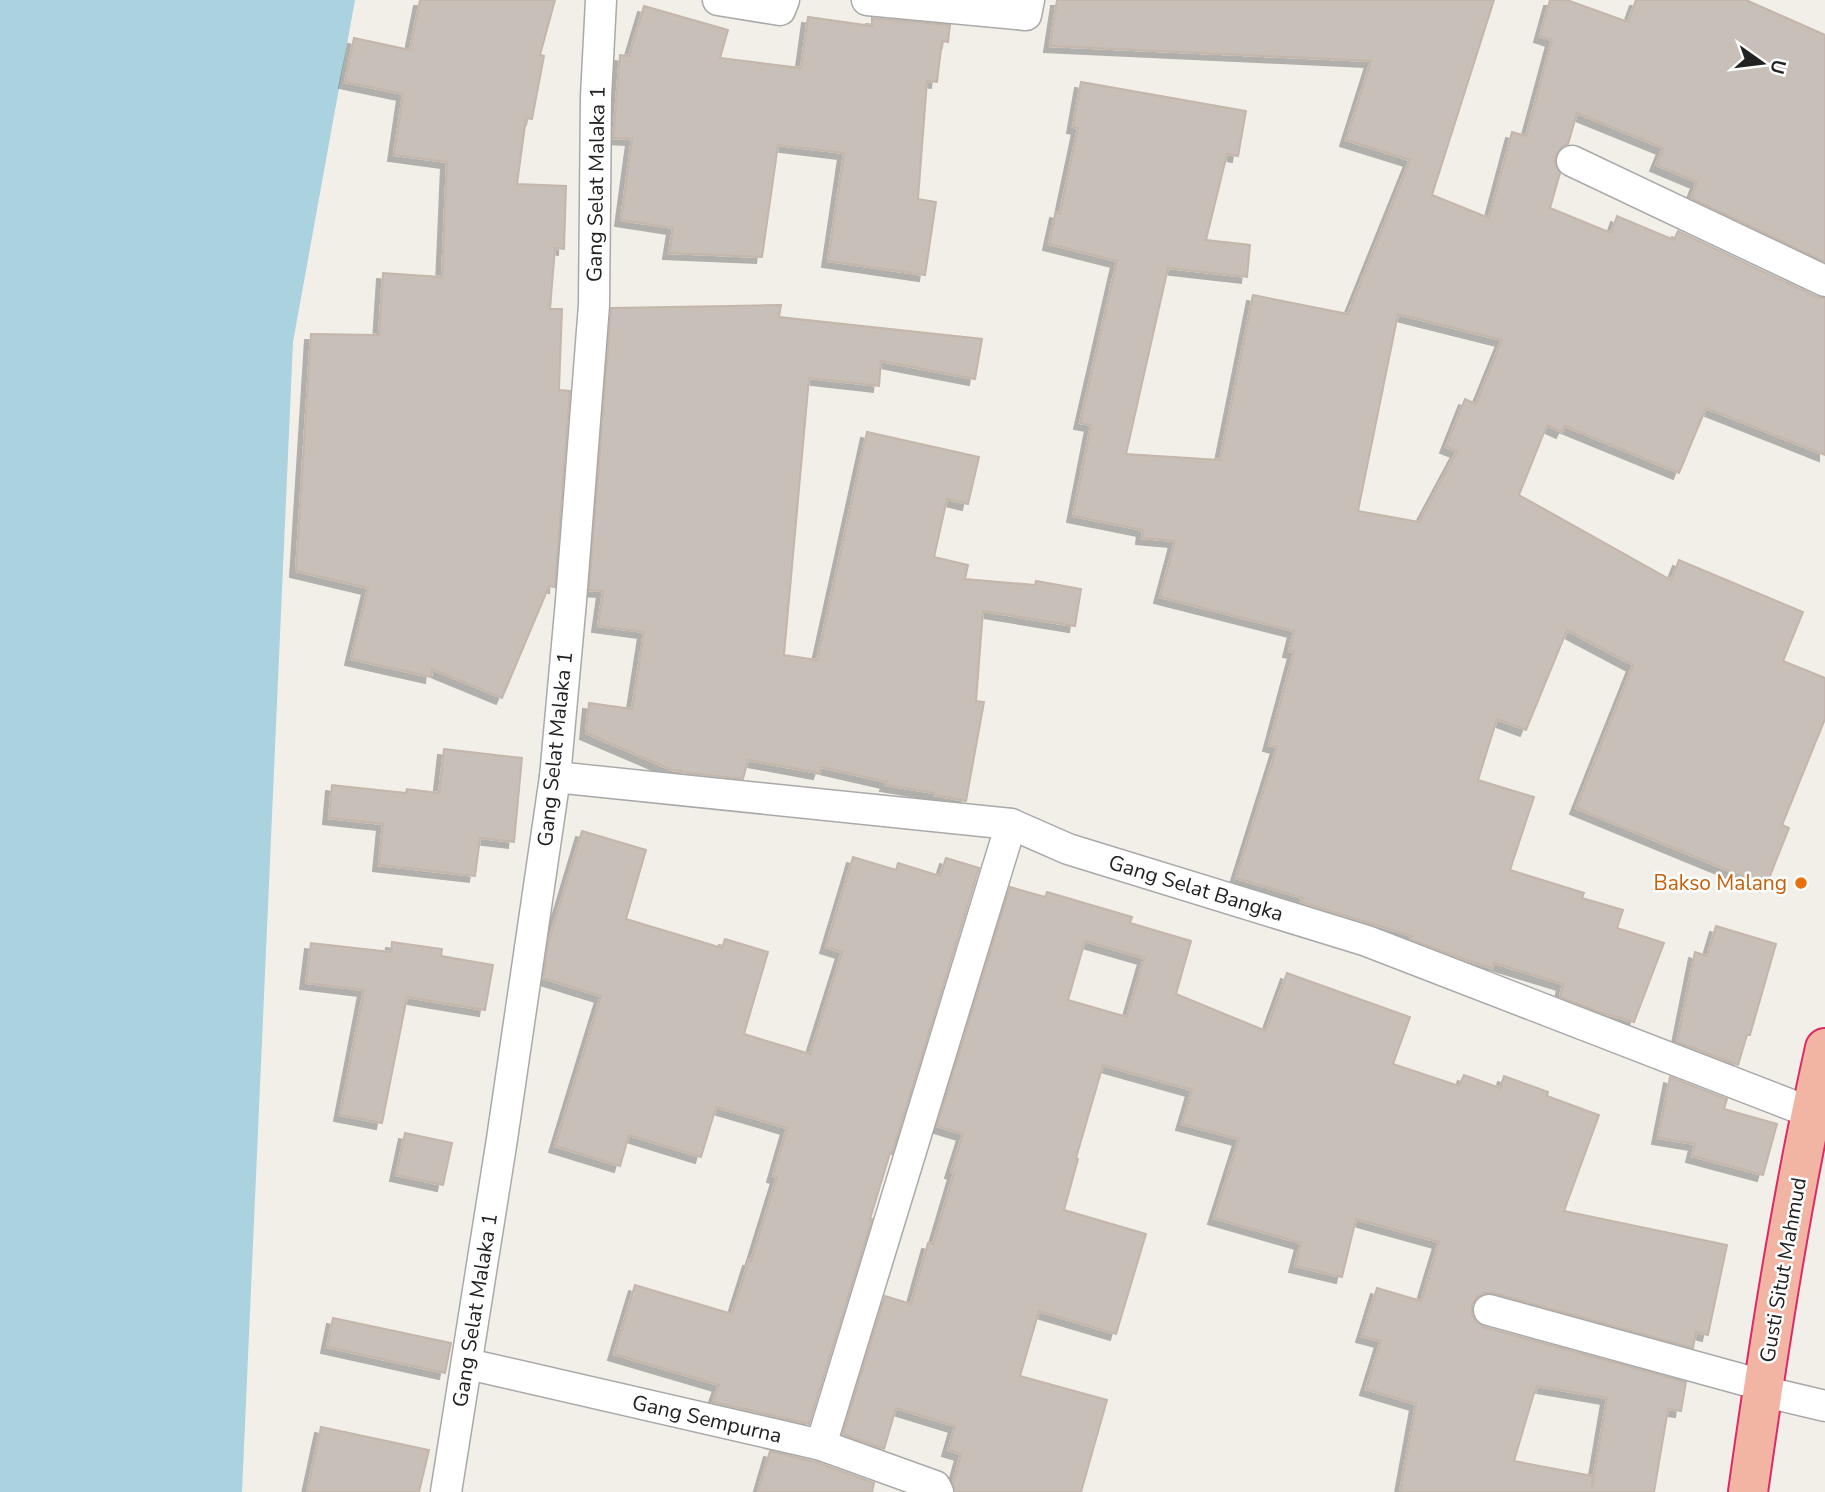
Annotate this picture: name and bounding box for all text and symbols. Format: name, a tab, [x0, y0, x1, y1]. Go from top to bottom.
north arrow	[1727, 28, 1797, 98]
text: U	[1763, 57, 1792, 77]
street label: Gang Selat Malaka 1	[580, 86, 612, 282]
street label: Gang Selat Malaka 1	[531, 650, 579, 848]
street label: Gang Selat Bangka	[1105, 848, 1287, 928]
place label: Bakso Malang	[1654, 869, 1787, 897]
marker: Bakso Malang	[1793, 875, 1809, 891]
street label: Gusti Situt Mahmud	[1753, 1175, 1813, 1365]
street label: Gang Selat Malaka 1	[446, 1211, 504, 1409]
street label: Gang Sempurna	[629, 1388, 785, 1450]

